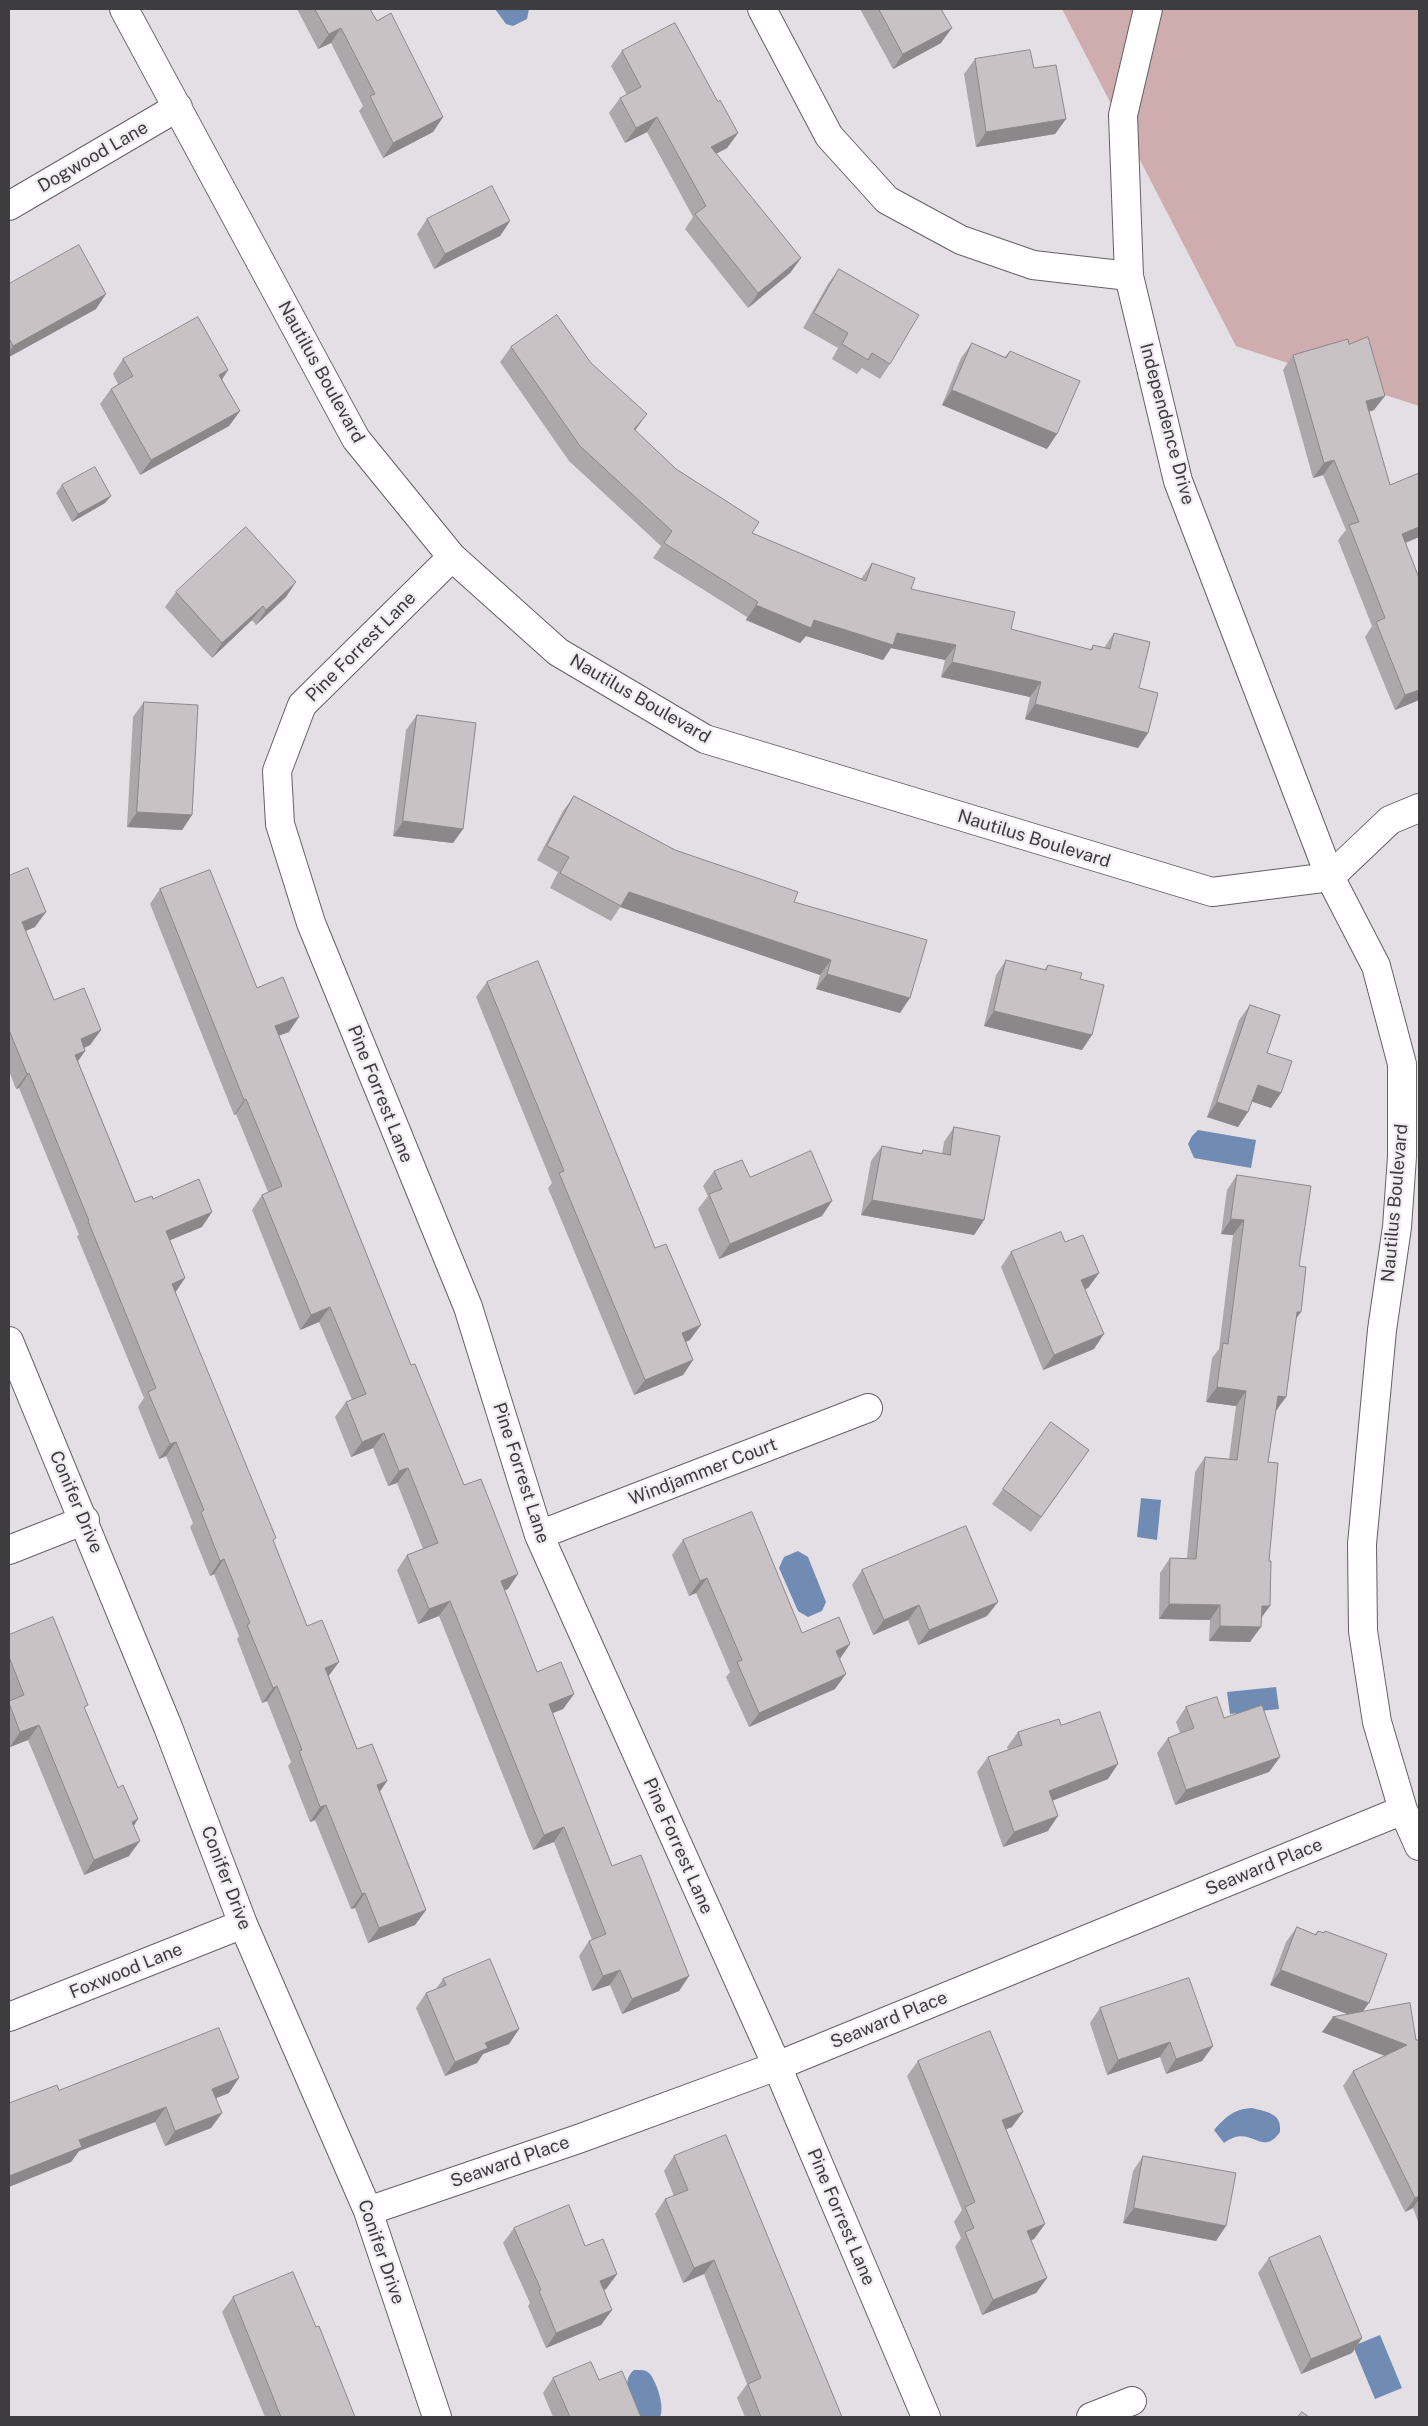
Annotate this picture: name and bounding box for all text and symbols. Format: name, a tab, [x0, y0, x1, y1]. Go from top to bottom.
street label: Dogwood Lane	[34, 117, 152, 197]
street label: Nautilus Boulevard	[273, 297, 369, 447]
street label: Independence Drive	[1135, 341, 1199, 507]
street label: Pine Forrest Lane	[302, 588, 420, 706]
street label: Nautilus Boulevard	[566, 650, 714, 748]
street label: Nautilus Boulevard	[955, 805, 1113, 873]
street label: Pine Forrest Lane	[343, 1022, 417, 1166]
street label: Nautilus Boulevard	[1377, 1123, 1413, 1283]
street label: Pine Forrest Lane	[488, 1400, 554, 1546]
street label: Windjammer Court	[626, 1434, 780, 1510]
street label: Conifer Drive	[45, 1448, 107, 1556]
street label: Pine Forrest Lane	[638, 1775, 718, 1917]
street label: Conifer Drive	[196, 1823, 256, 1933]
street label: Seaward Place	[1202, 1834, 1326, 1900]
street label: Foxwood Lane	[66, 1938, 186, 2004]
street label: Seaward Place	[827, 1987, 951, 2053]
street label: Seaward Place	[448, 2132, 572, 2192]
street label: Pine Forrest Lane	[802, 2145, 880, 2289]
street label: Conifer Drive	[353, 2197, 409, 2307]

